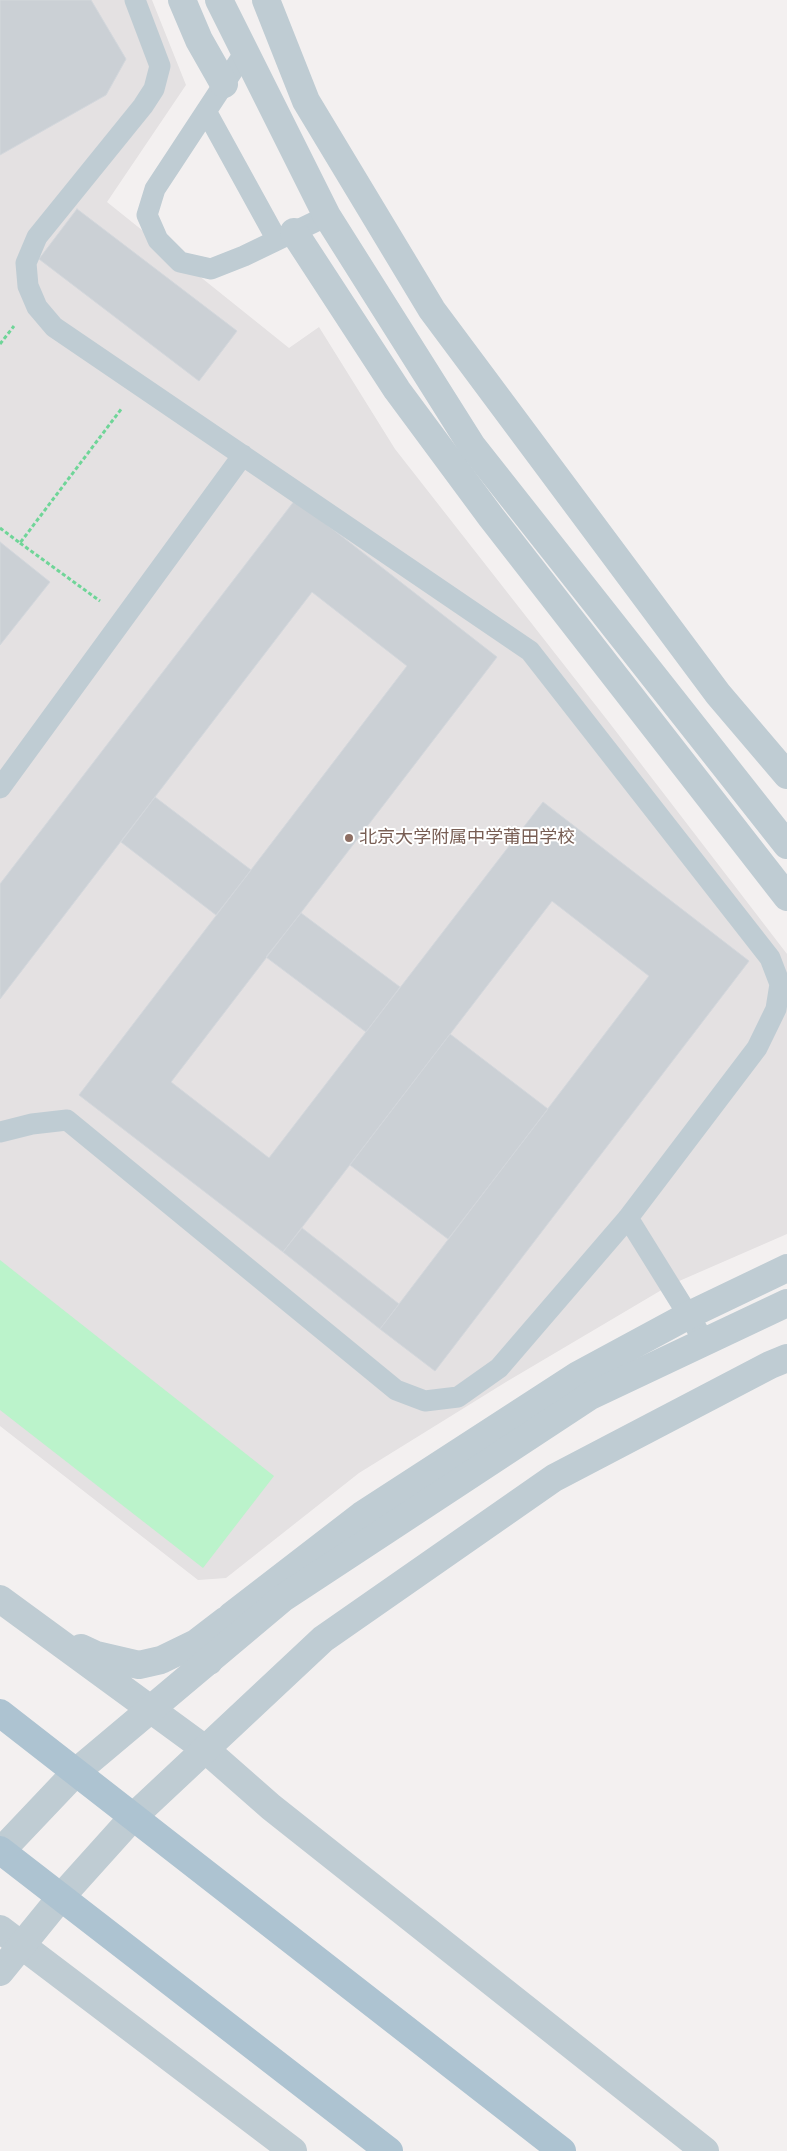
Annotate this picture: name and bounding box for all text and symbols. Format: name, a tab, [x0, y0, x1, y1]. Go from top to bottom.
place label: 北京大学附属中学莆田学校	[359, 827, 575, 849]
marker: 北京大学附属中学莆田学校	[343, 832, 355, 844]

